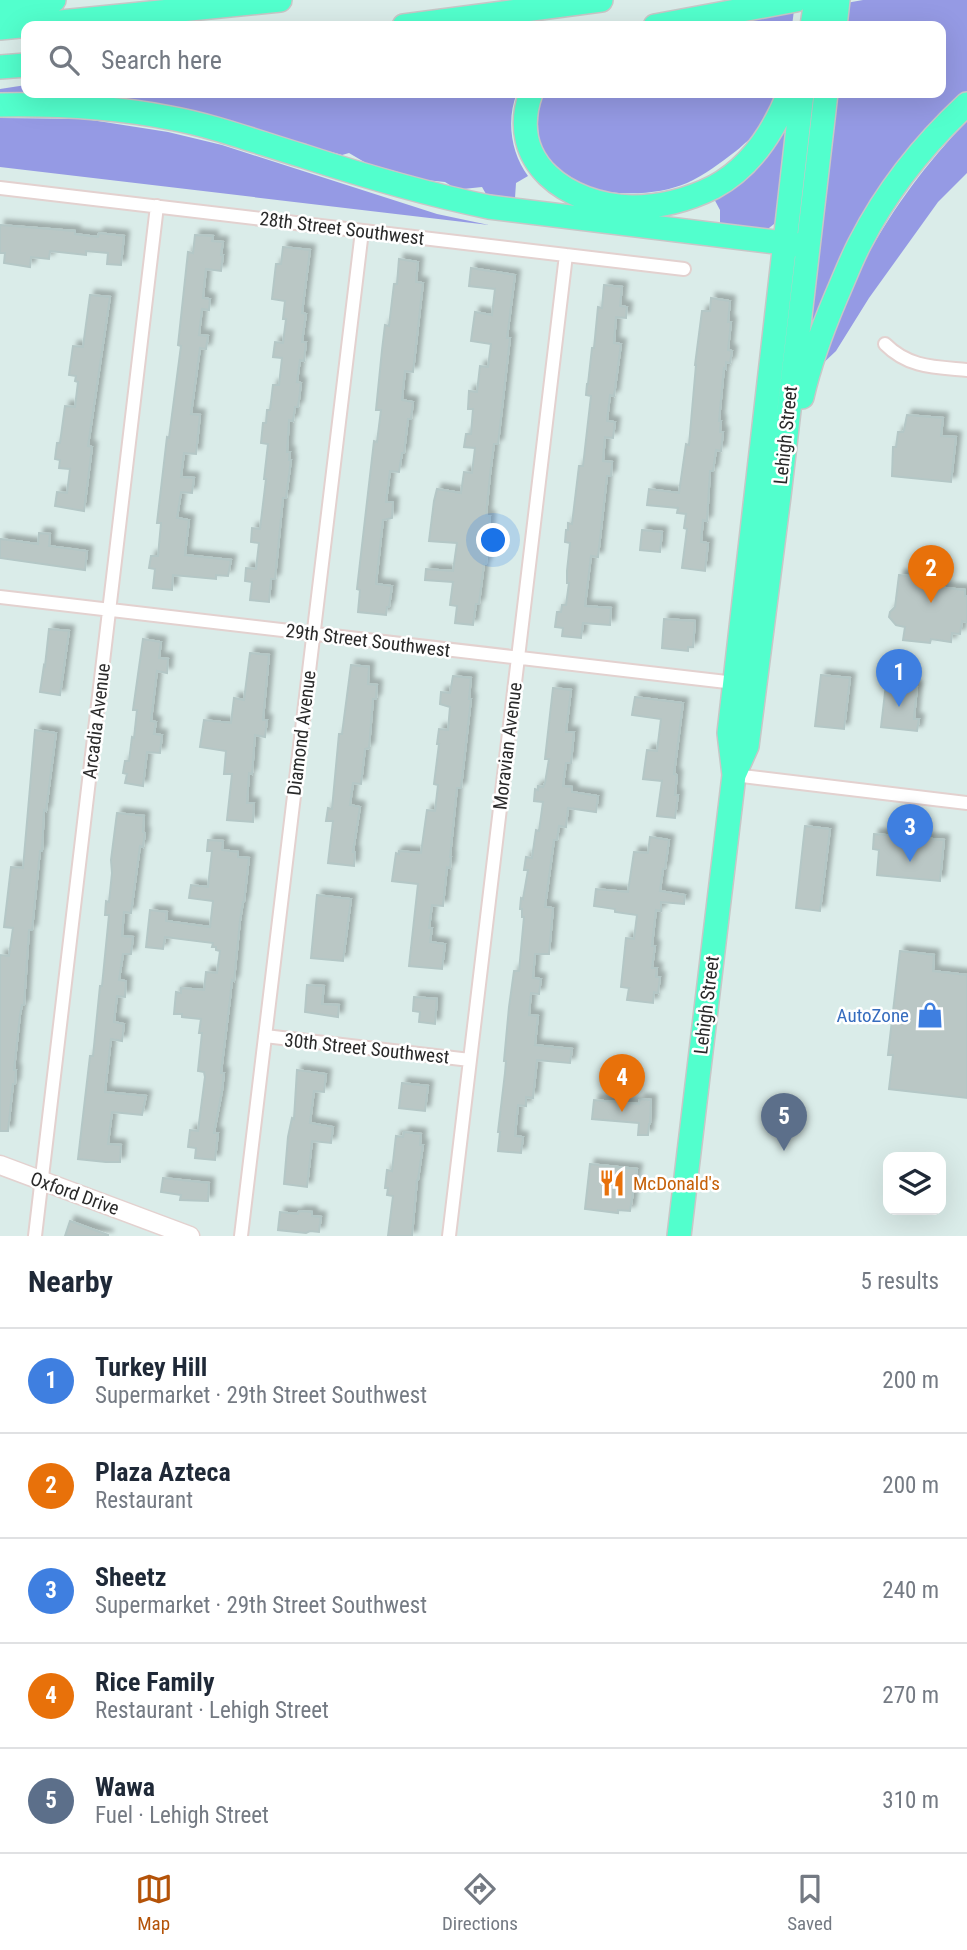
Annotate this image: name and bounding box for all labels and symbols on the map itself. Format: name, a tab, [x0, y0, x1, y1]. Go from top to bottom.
street label: 28th Street Southwest	[258, 207, 426, 250]
street label: Lehigh Street	[769, 385, 802, 485]
your location	[476, 523, 510, 557]
pin: 2	[908, 545, 954, 603]
street label: 29th Street Southwest	[284, 619, 452, 662]
pin: 1	[876, 649, 922, 707]
street label: Arcadia Avenue	[78, 662, 115, 780]
street label: Diamond Avenue	[282, 669, 321, 797]
street label: Moravian Avenue	[488, 681, 527, 811]
pin: 3	[887, 804, 933, 862]
street label: Lehigh Street	[689, 955, 724, 1056]
shop icon: AutoZone	[915, 1000, 945, 1030]
place label: AutoZone	[837, 1004, 909, 1027]
street label: 30th Street Southwest	[283, 1028, 451, 1069]
pin: 4	[599, 1054, 645, 1112]
pin: 5	[761, 1093, 807, 1151]
street label: Oxford Drive	[27, 1167, 122, 1220]
restaurant icon: McDonald's	[597, 1168, 627, 1198]
place label: McDonald's	[633, 1172, 720, 1195]

